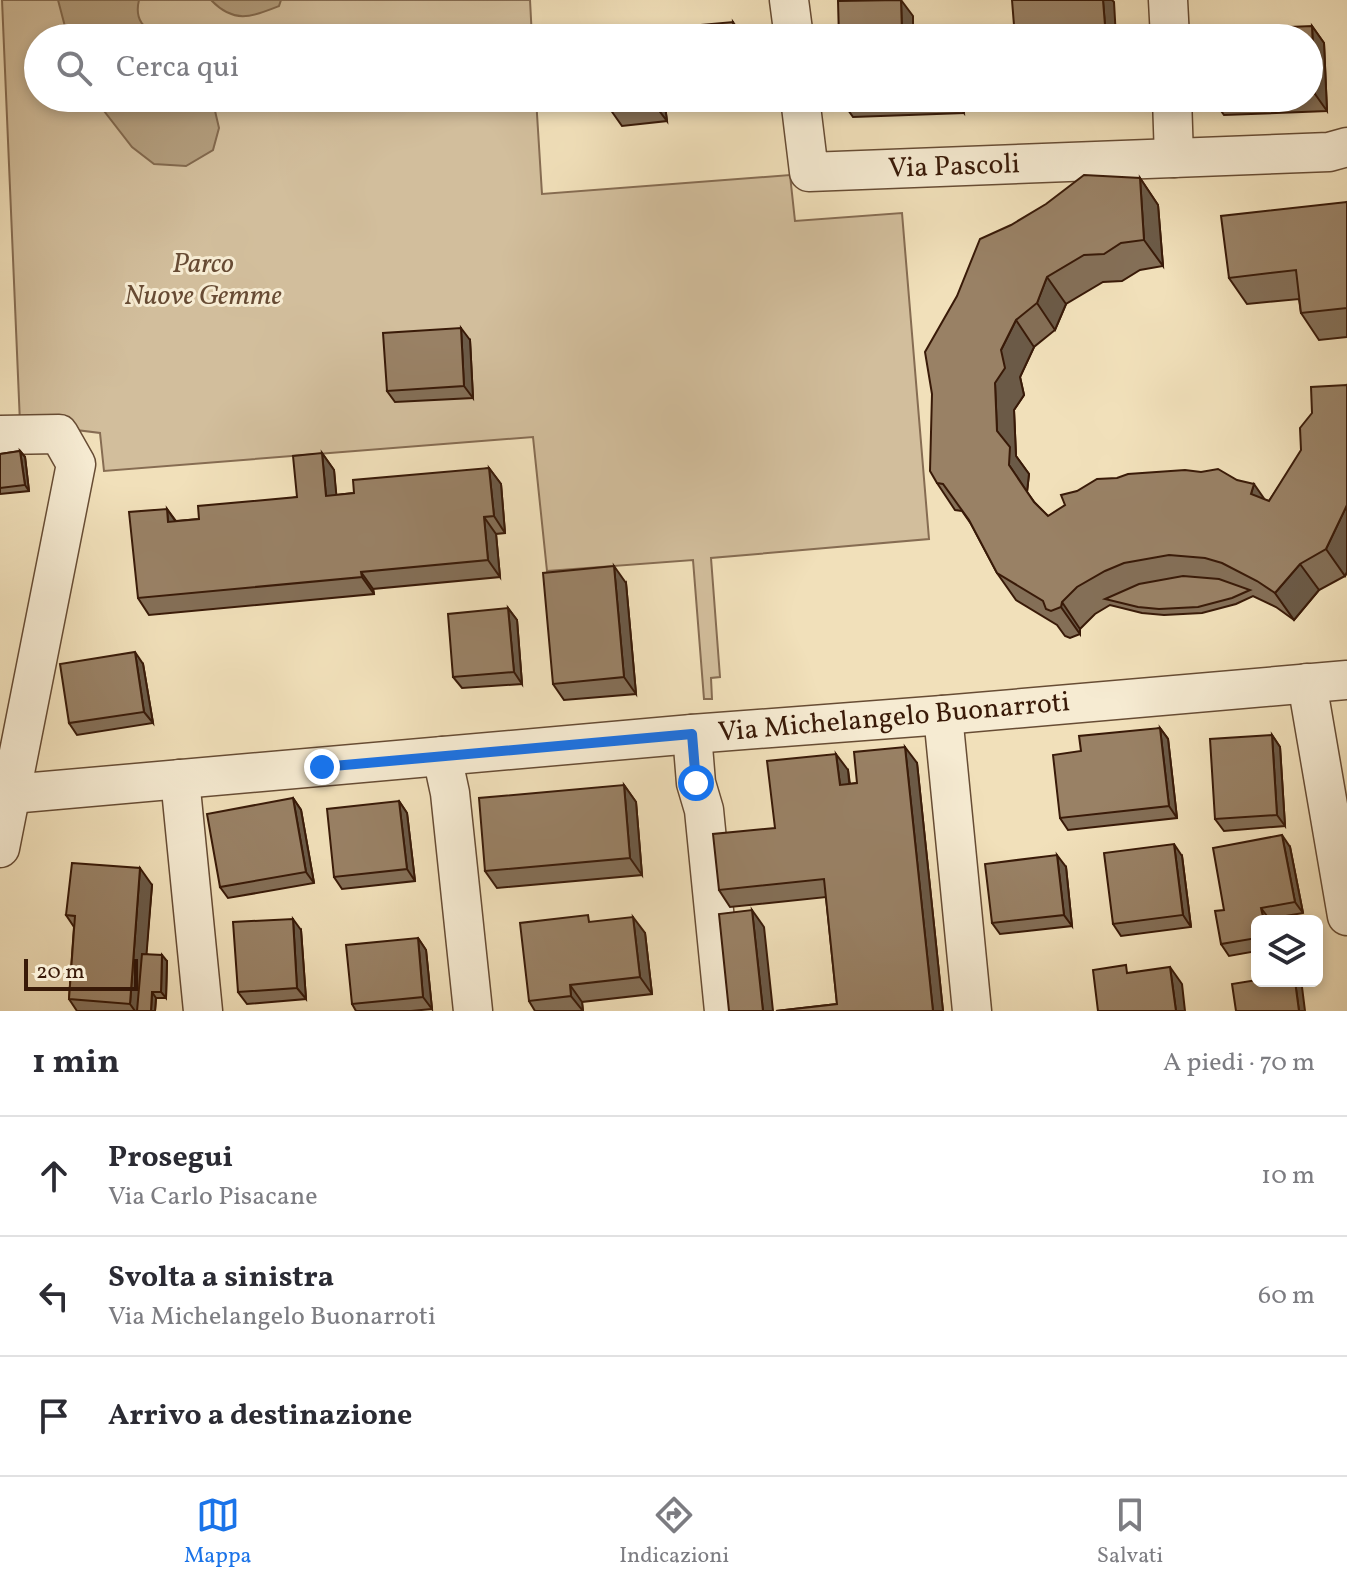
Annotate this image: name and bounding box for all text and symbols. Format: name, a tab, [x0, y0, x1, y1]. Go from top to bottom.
search box	[24, 24, 1323, 112]
icon: search	[52, 46, 96, 90]
text: Cerca qui	[116, 47, 239, 89]
street label: Via Pascoli	[887, 145, 1021, 189]
park label: Parco Nuove Gemme	[124, 245, 282, 316]
street label: Via Michelangelo Buonarroti	[716, 683, 1072, 753]
route end	[304, 749, 340, 785]
route start	[678, 765, 714, 801]
map controls	[1251, 915, 1323, 987]
button: layers	[1251, 915, 1323, 987]
scale bar	[24, 955, 138, 991]
text: 20 m	[36, 957, 85, 988]
text: 1 min	[32, 1040, 120, 1087]
text: A piedi · 70 m	[1163, 1045, 1315, 1081]
text: Prosegui	[108, 1137, 233, 1179]
icon: ahead	[32, 1154, 76, 1198]
text: 10 m	[1261, 1158, 1315, 1194]
text: Via Carlo Pisacane	[108, 1179, 318, 1215]
text: Svolta a sinistra	[108, 1257, 334, 1299]
icon: left	[32, 1274, 76, 1318]
text: 60 m	[1258, 1278, 1315, 1314]
text: Via Michelangelo Buonarroti	[108, 1299, 436, 1335]
icon: arrive	[32, 1394, 76, 1438]
text: Arrivo a destinazione	[108, 1395, 412, 1437]
tab: Mappa	[184, 1493, 251, 1572]
tab: Indicazioni	[619, 1493, 729, 1572]
tab: Salvati	[1097, 1493, 1163, 1572]

